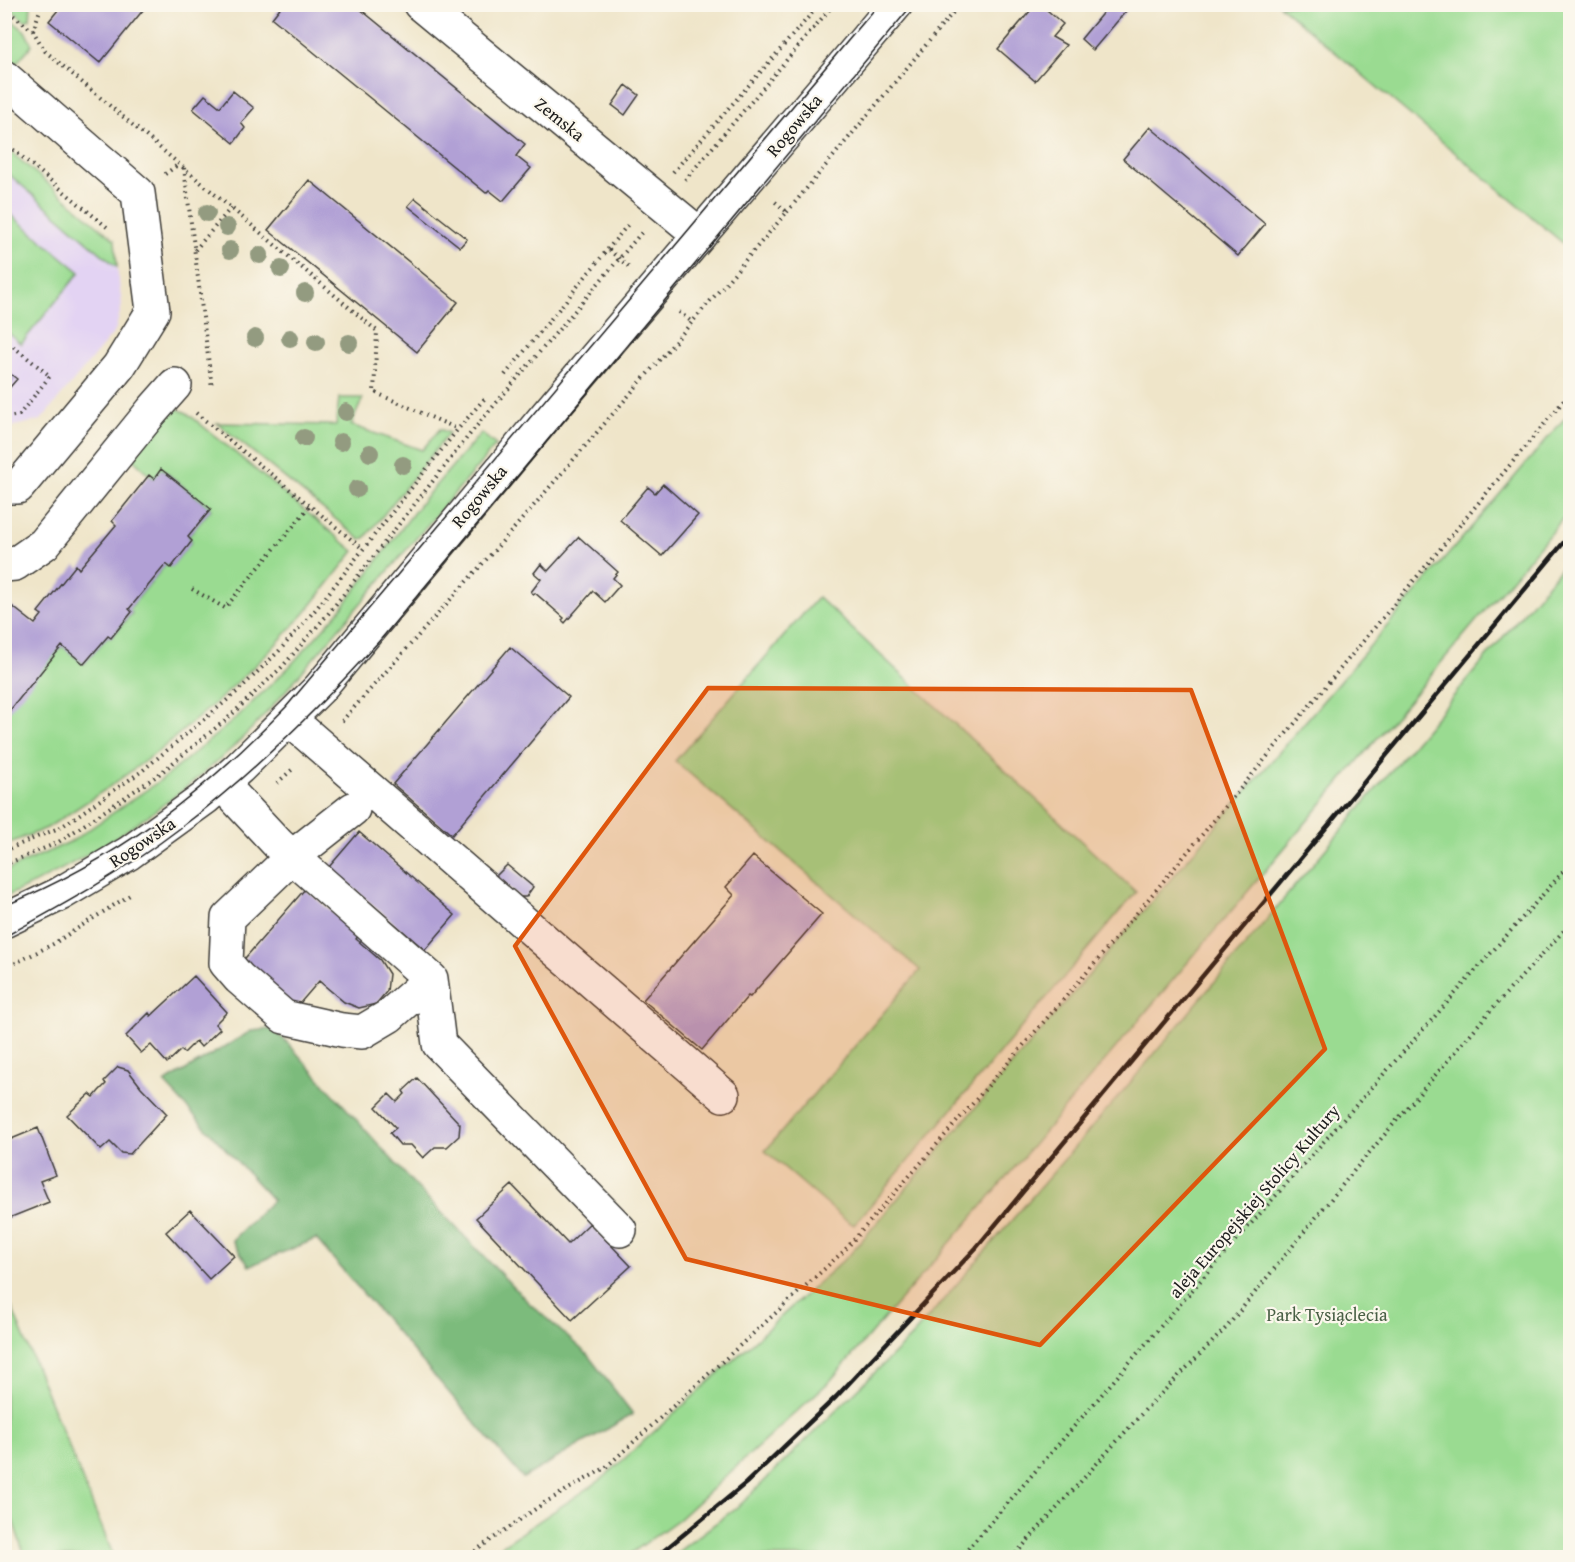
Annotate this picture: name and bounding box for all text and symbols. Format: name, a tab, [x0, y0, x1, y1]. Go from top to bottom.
street label: Rogowska	[760, 87, 829, 162]
street label: Zemska	[529, 90, 591, 148]
street label: Rogowska	[445, 458, 514, 533]
street label: Rogowska	[103, 810, 181, 874]
street label: aleja Europejskiej Stolicy Kultury	[1162, 1098, 1346, 1304]
park label: Park Tysiąclecia	[1266, 1301, 1388, 1328]

